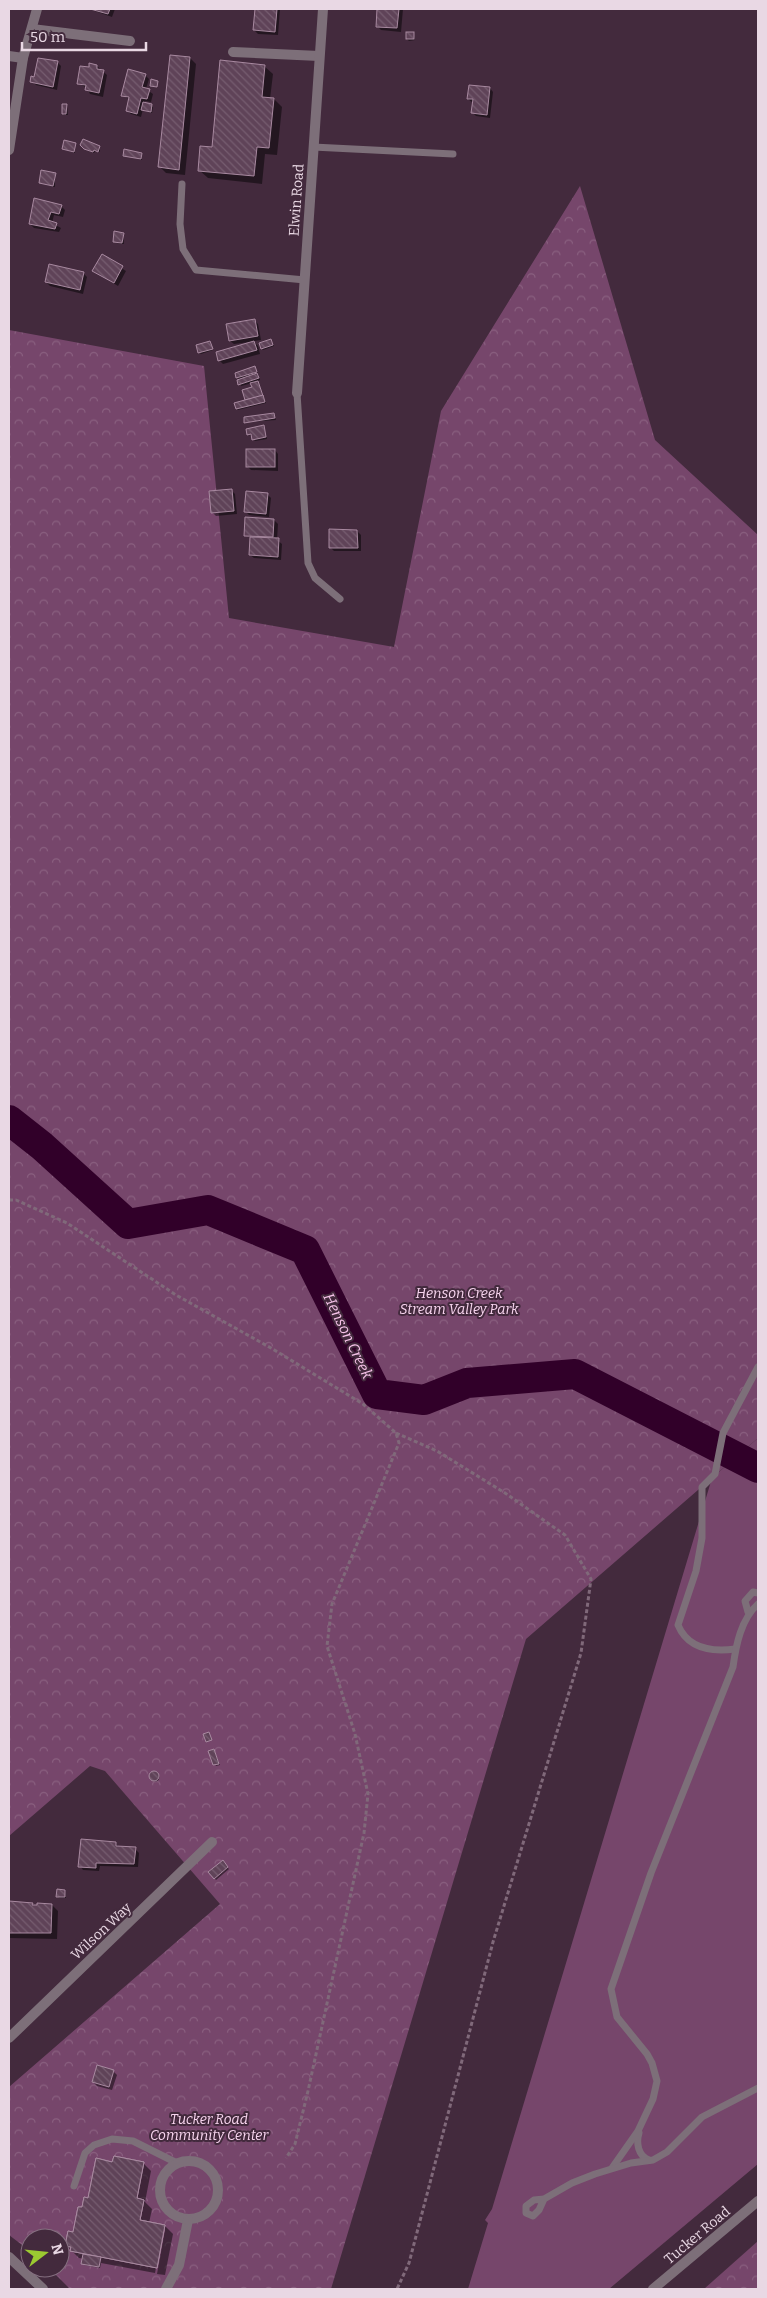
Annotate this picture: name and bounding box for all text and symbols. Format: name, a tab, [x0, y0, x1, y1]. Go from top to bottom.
scale bar	[22, 20, 146, 52]
text: 50 m	[30, 28, 66, 46]
street label: Elwin Road	[285, 163, 308, 237]
park label: Henson Creek Stream Valley Park	[399, 1285, 519, 1318]
water label: Henson Creek	[319, 1290, 377, 1383]
street label: Wilson Way	[68, 1899, 135, 1964]
park label: Tucker Road Community Center	[150, 2111, 269, 2144]
street label: Tucker Road	[661, 2203, 734, 2268]
north arrow	[20, 2228, 70, 2278]
text: N	[47, 2242, 67, 2257]

